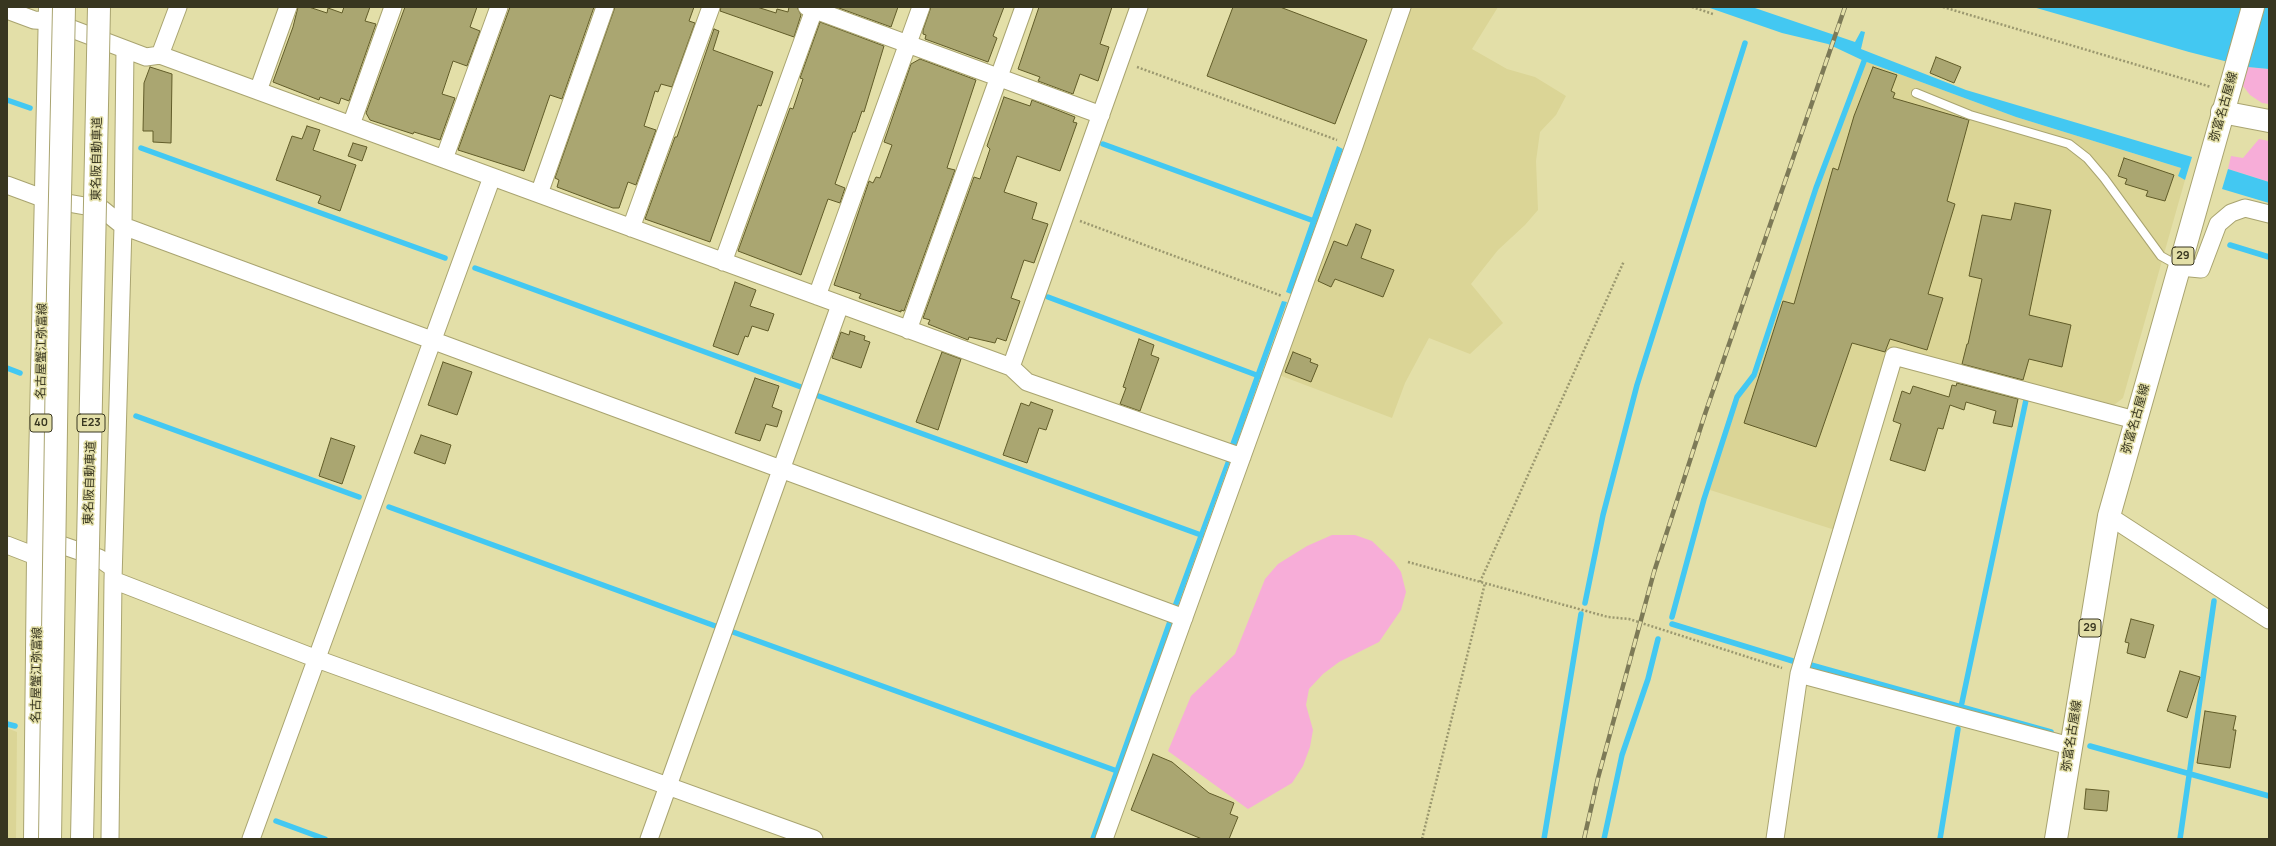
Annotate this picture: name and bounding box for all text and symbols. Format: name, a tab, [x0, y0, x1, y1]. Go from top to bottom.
street label: 弥富名古屋線	[2207, 70, 2241, 144]
street label: 東名阪自動車道	[89, 117, 105, 201]
road number: 29	[2172, 247, 2194, 265]
street label: 名古屋蟹江弥富線	[34, 303, 50, 399]
street label: 弥富名古屋線	[2119, 382, 2153, 456]
road number: 40	[30, 414, 52, 432]
road number: E23	[77, 414, 105, 432]
street label: 東名阪自動車道	[81, 441, 99, 525]
road number: 29	[2079, 619, 2101, 637]
street label: 名古屋蟹江弥富線	[29, 627, 45, 723]
street label: 弥富名古屋線	[2059, 699, 2085, 773]

